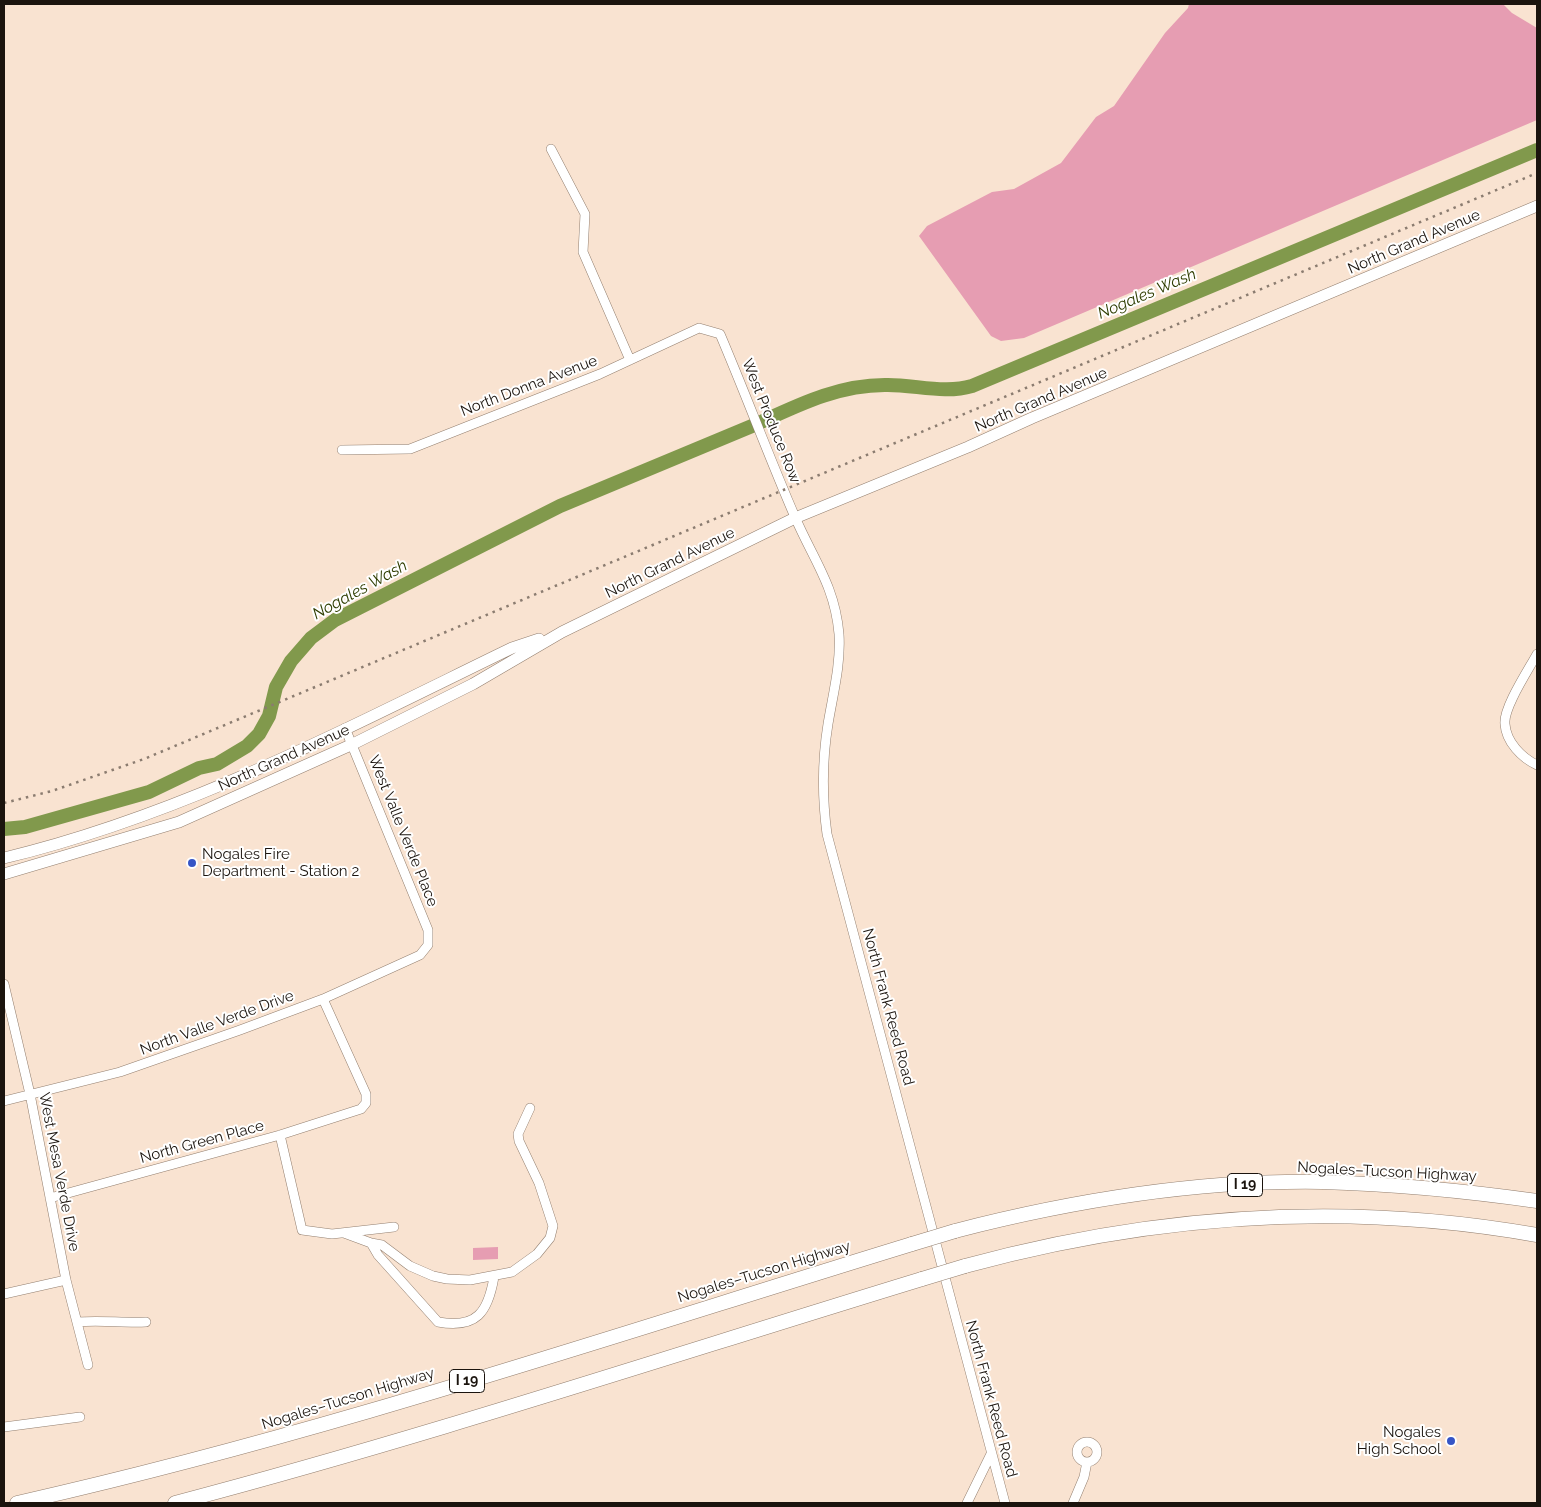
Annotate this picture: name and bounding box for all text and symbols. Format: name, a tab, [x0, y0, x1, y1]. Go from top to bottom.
street label: North Grand Avenue	[1345, 206, 1483, 278]
water label: Nogales Wash	[1095, 265, 1199, 323]
street label: North Donna Avenue	[458, 352, 600, 420]
street label: West Produce Row	[738, 356, 804, 486]
street label: North Grand Avenue	[972, 364, 1110, 436]
street label: North Grand Avenue	[602, 524, 738, 602]
water label: Nogales Wash	[309, 556, 411, 624]
street label: North Grand Avenue	[216, 721, 352, 795]
street label: West Valle Verde Place	[364, 753, 442, 909]
place label: Nogales Fire Department - Station 2	[202, 845, 359, 880]
marker: Nogales Fire Department - Station 2	[186, 857, 198, 869]
street label: North Frank Reed Road	[858, 927, 918, 1087]
street label: North Valle Verde Drive	[138, 987, 296, 1059]
street label: West Mesa Verde Drive	[35, 1091, 83, 1253]
street label: North Green Place	[138, 1117, 266, 1167]
street label: Nogales–Tucson Highway	[1297, 1158, 1477, 1186]
road number: I 19	[1228, 1174, 1262, 1196]
street label: Nogales–Tucson Highway	[676, 1237, 852, 1307]
street label: North Frank Reed Road	[961, 1319, 1021, 1479]
street label: Nogales–Tucson Highway	[260, 1364, 436, 1434]
road number: I 19	[450, 1370, 484, 1392]
place label: Nogales High School	[1357, 1423, 1441, 1458]
marker: Nogales High School	[1445, 1435, 1457, 1447]

